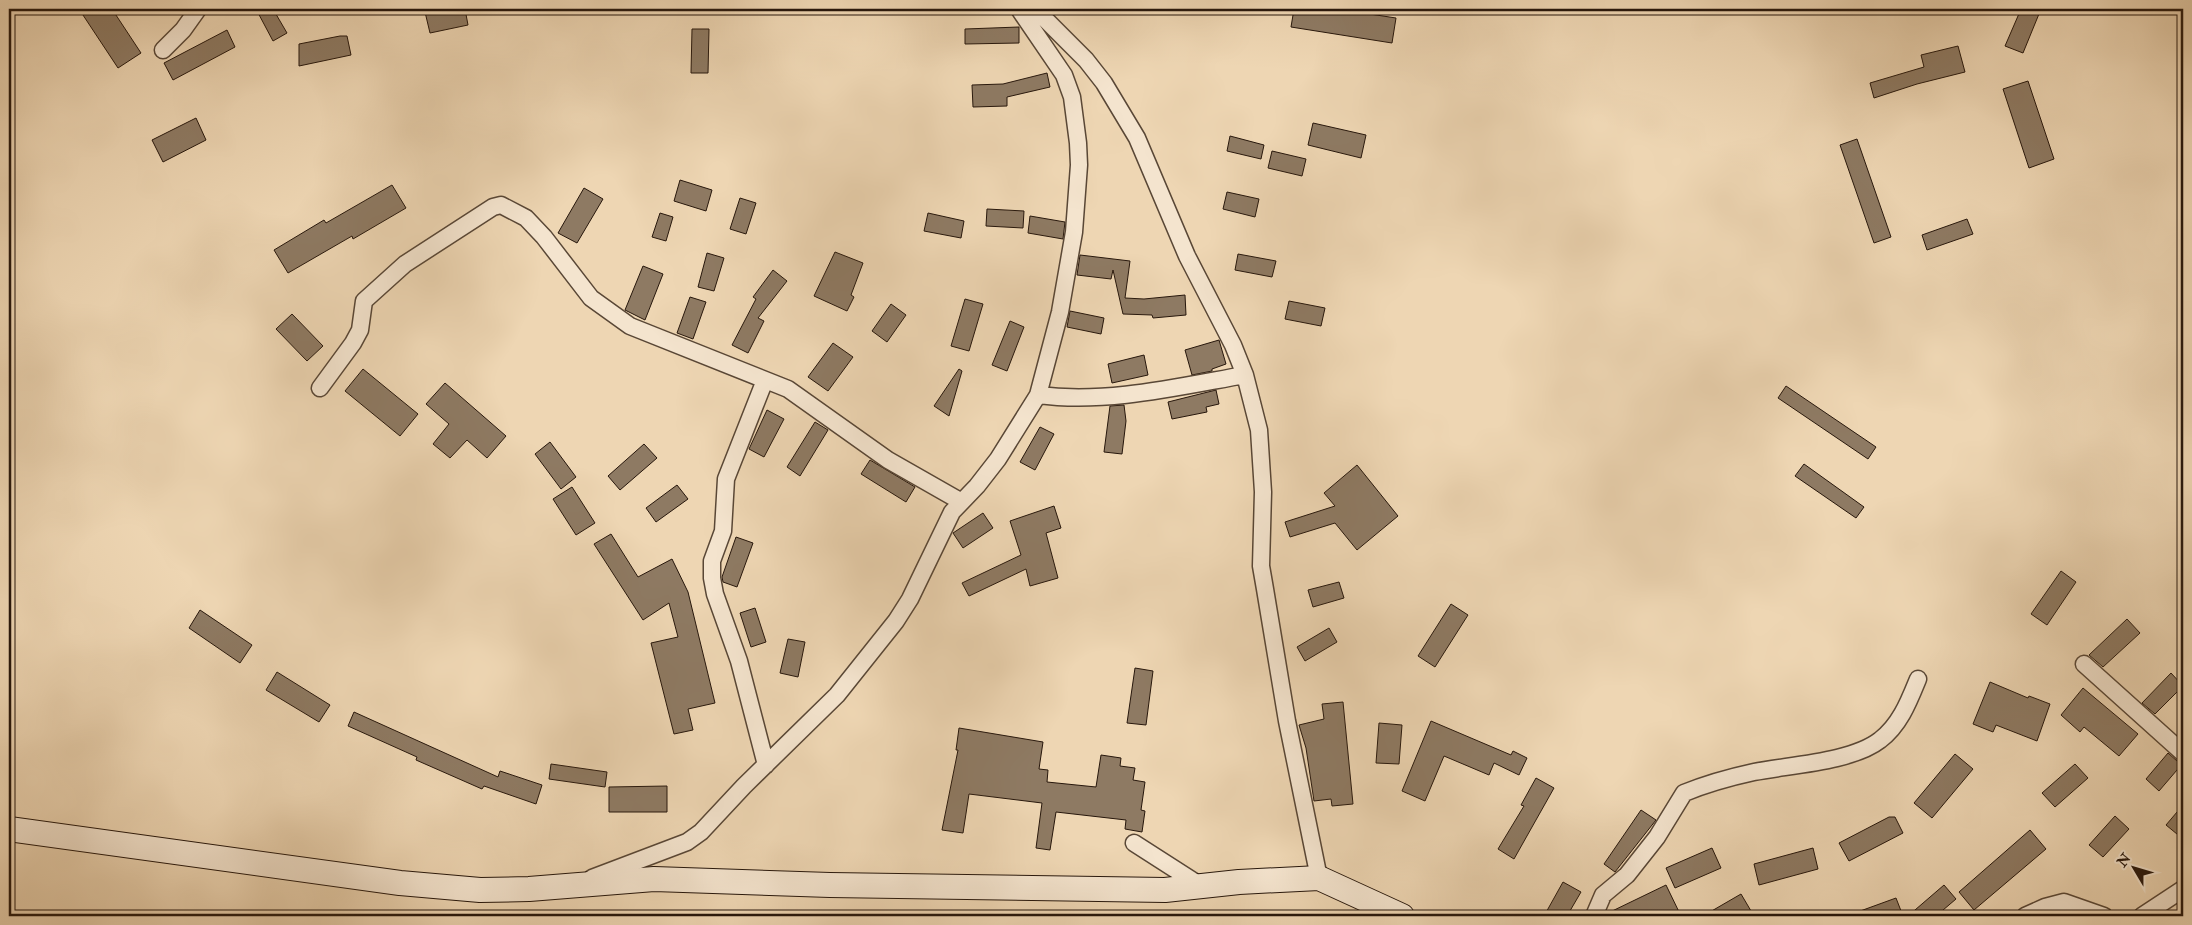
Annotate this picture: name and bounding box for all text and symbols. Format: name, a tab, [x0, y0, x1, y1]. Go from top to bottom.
north arrow	[2110, 842, 2160, 892]
text: N	[2113, 850, 2135, 871]

